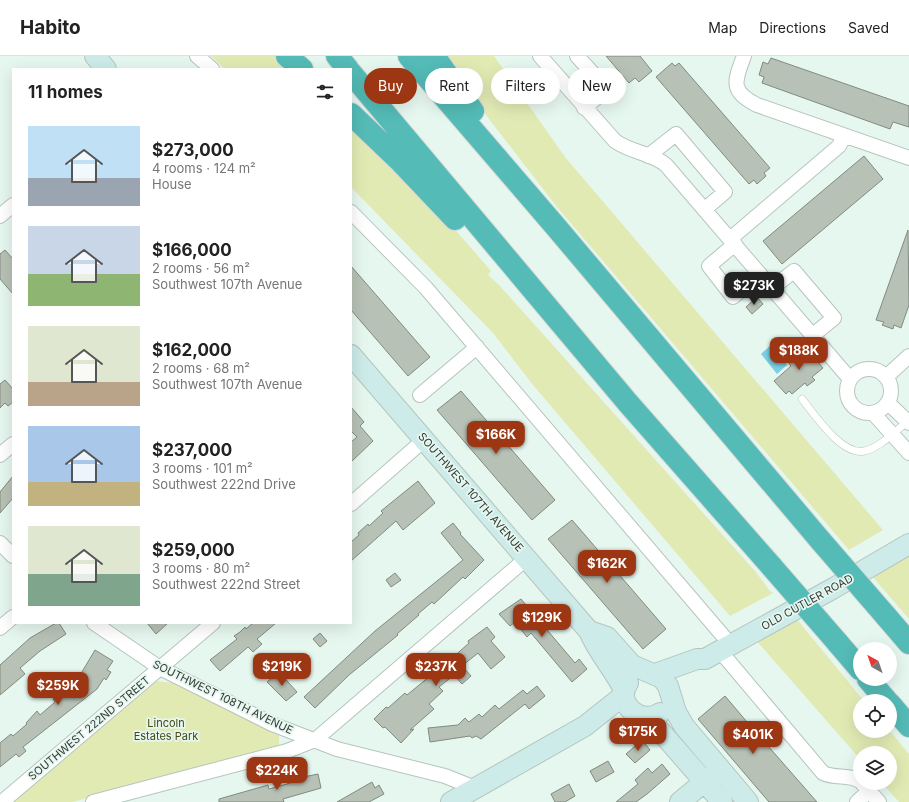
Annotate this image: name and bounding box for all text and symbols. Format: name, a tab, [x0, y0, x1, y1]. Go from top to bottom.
text: Habito	[20, 16, 81, 39]
text: Map	[708, 19, 737, 36]
text: Directions	[759, 19, 826, 36]
text: Saved	[848, 19, 889, 36]
chip: Buy	[364, 68, 417, 104]
chip: Rent	[425, 68, 483, 104]
chip: Filters	[491, 68, 560, 104]
chip: New	[568, 68, 626, 104]
icon: filters	[314, 81, 336, 103]
text: 11 homes	[28, 82, 103, 102]
text: $273,000	[152, 140, 234, 160]
icon: home	[60, 142, 108, 190]
text: 4 rooms · 124 m²	[152, 160, 256, 176]
text: House	[152, 176, 192, 192]
text: $166,000	[152, 240, 232, 260]
icon: home	[60, 242, 108, 290]
text: 2 rooms · 56 m²	[152, 260, 250, 276]
pin: $273K	[726, 272, 782, 306]
text: Southwest 107th Avenue	[152, 276, 302, 292]
text: $273K	[733, 277, 775, 293]
pin: $188K	[771, 337, 827, 371]
text: $162,000	[152, 340, 232, 360]
icon: home	[60, 342, 108, 390]
text: $188K	[779, 342, 819, 358]
text: 2 rooms · 68 m²	[152, 360, 250, 376]
text: Southwest 107th Avenue	[152, 376, 302, 392]
pin: $166K	[468, 421, 524, 455]
text: $166K	[476, 426, 516, 442]
street label: SOUTHWEST 107TH AVENUE	[415, 429, 527, 555]
text: $237,000	[152, 440, 232, 460]
icon: home	[60, 442, 108, 490]
text: 3 rooms · 101 m²	[152, 460, 253, 476]
text: Southwest 222nd Drive	[152, 476, 296, 492]
text: $259,000	[152, 540, 235, 560]
icon: home	[60, 542, 108, 590]
pin: $162K	[579, 550, 635, 584]
text: $162K	[587, 555, 627, 571]
text: 3 rooms · 80 m²	[152, 560, 250, 576]
street label: OLD CUTLER ROAD	[759, 571, 855, 633]
text: Southwest 222nd Street	[152, 576, 300, 592]
pin: $129K	[514, 604, 570, 638]
text: $129K	[522, 609, 562, 625]
north arrow	[853, 642, 897, 686]
map controls	[853, 642, 897, 790]
pin: $219K	[254, 653, 310, 687]
pin: $237K	[408, 653, 464, 687]
street label: SOUTHWEST 108TH AVENUE	[151, 657, 295, 737]
text: $219K	[262, 658, 302, 674]
text: $237K	[415, 658, 457, 674]
pin: $259K	[30, 672, 86, 706]
street label: SOUTHWEST 222ND STREET	[25, 673, 153, 783]
text: $259K	[37, 677, 79, 693]
button: locate	[853, 694, 897, 738]
park label: Lincoln Estates Park	[134, 716, 198, 743]
pin: $175K	[610, 718, 666, 752]
pin: $401K	[725, 721, 781, 755]
text: $175K	[618, 723, 658, 739]
text: $401K	[732, 726, 774, 742]
button: layers	[853, 746, 897, 790]
pin: $224K	[249, 757, 305, 791]
text: $224K	[256, 762, 298, 778]

